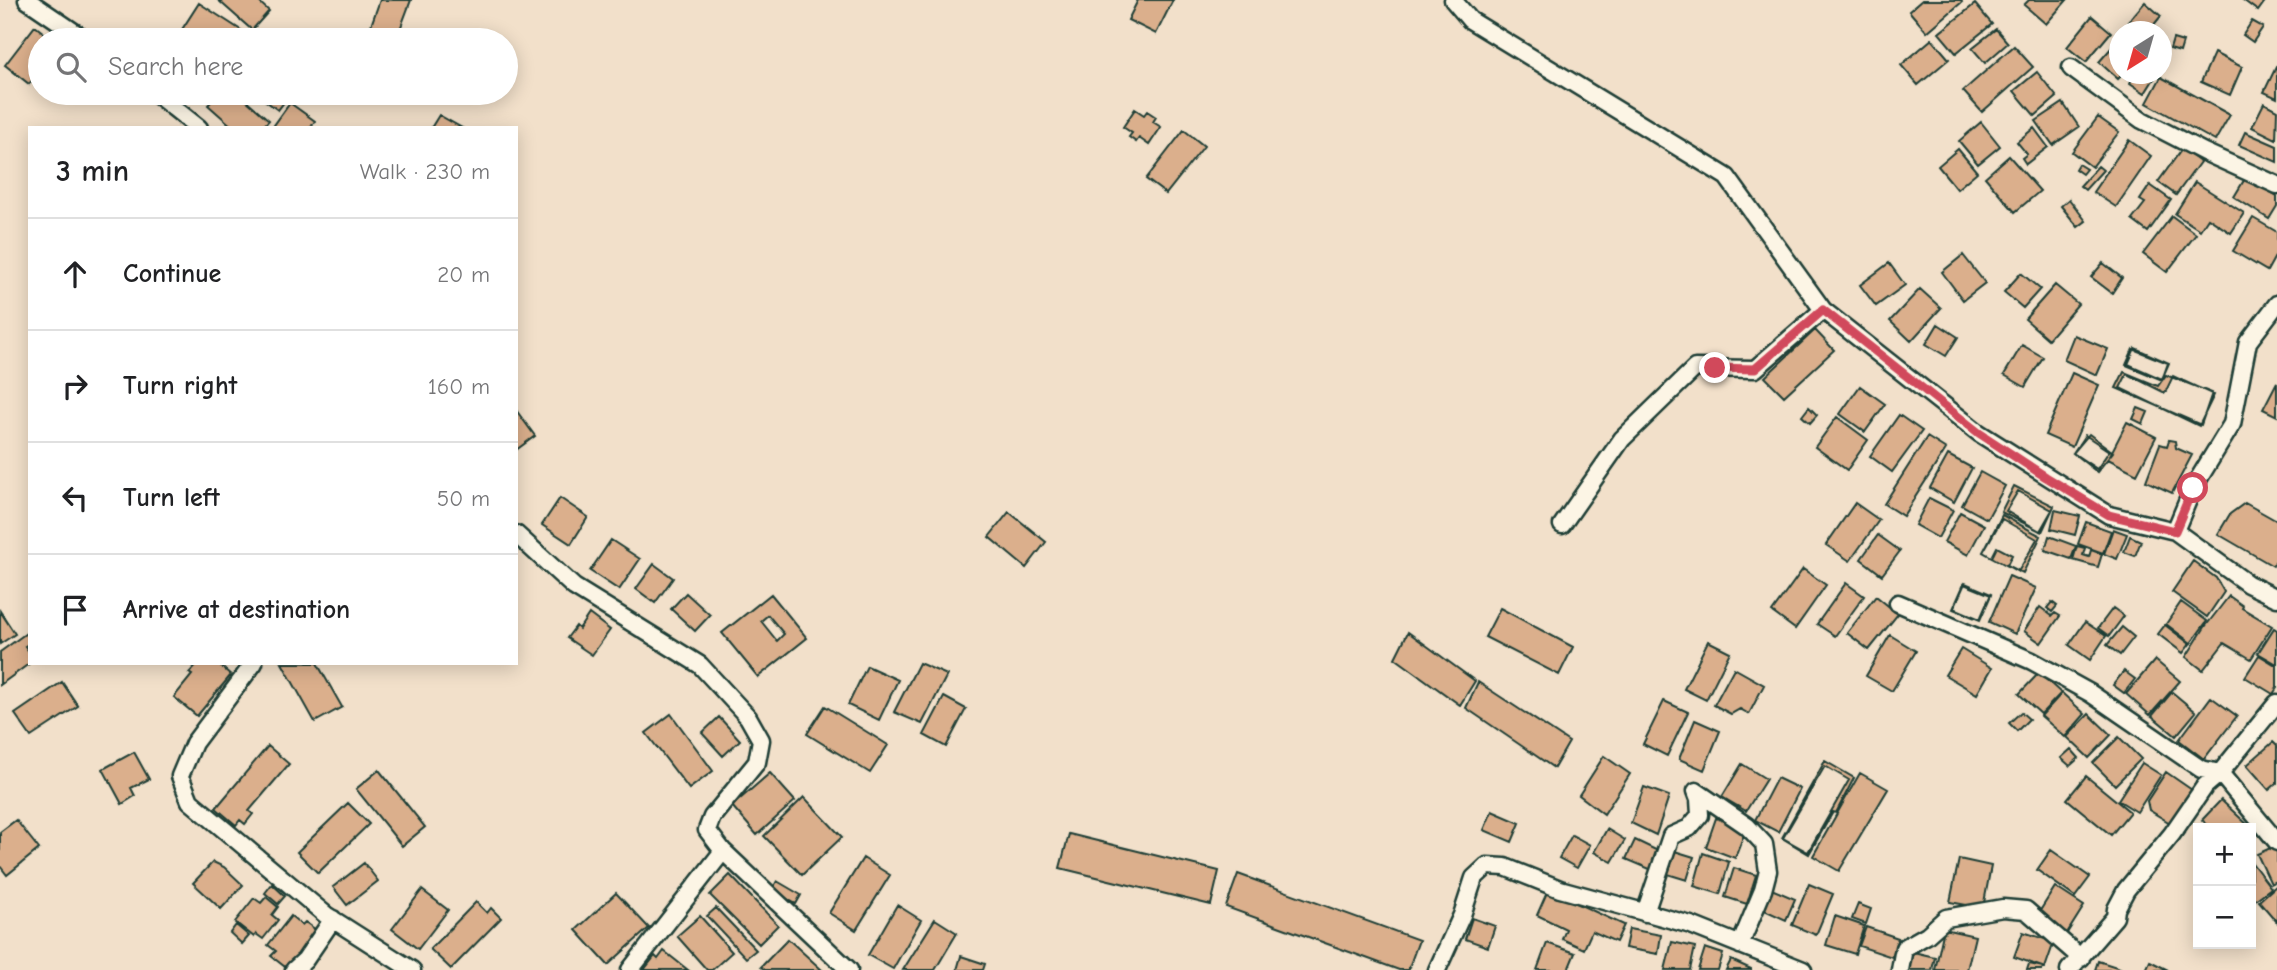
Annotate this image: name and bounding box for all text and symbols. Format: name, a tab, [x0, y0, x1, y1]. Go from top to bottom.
north arrow	[2109, 21, 2172, 84]
search box	[28, 28, 518, 105]
icon: search	[52, 48, 90, 86]
text: Search here	[108, 52, 243, 82]
text: 3 min	[56, 154, 129, 189]
text: Walk · 230 m	[360, 158, 490, 185]
icon: ahead	[56, 255, 94, 293]
text: Continue	[123, 259, 221, 289]
text: 20 m	[437, 261, 490, 288]
route end	[1699, 352, 1730, 383]
icon: right	[56, 367, 94, 405]
text: Turn right	[123, 371, 237, 401]
text: 160 m	[428, 373, 490, 400]
route start	[2177, 472, 2208, 503]
icon: left	[56, 479, 94, 517]
text: Turn left	[123, 483, 220, 513]
text: 50 m	[437, 485, 490, 512]
icon: arrive	[56, 591, 94, 629]
text: Arrive at destination	[123, 595, 350, 625]
map controls	[2193, 823, 2256, 949]
button: +	[2193, 823, 2256, 886]
button: −	[2193, 886, 2256, 949]

